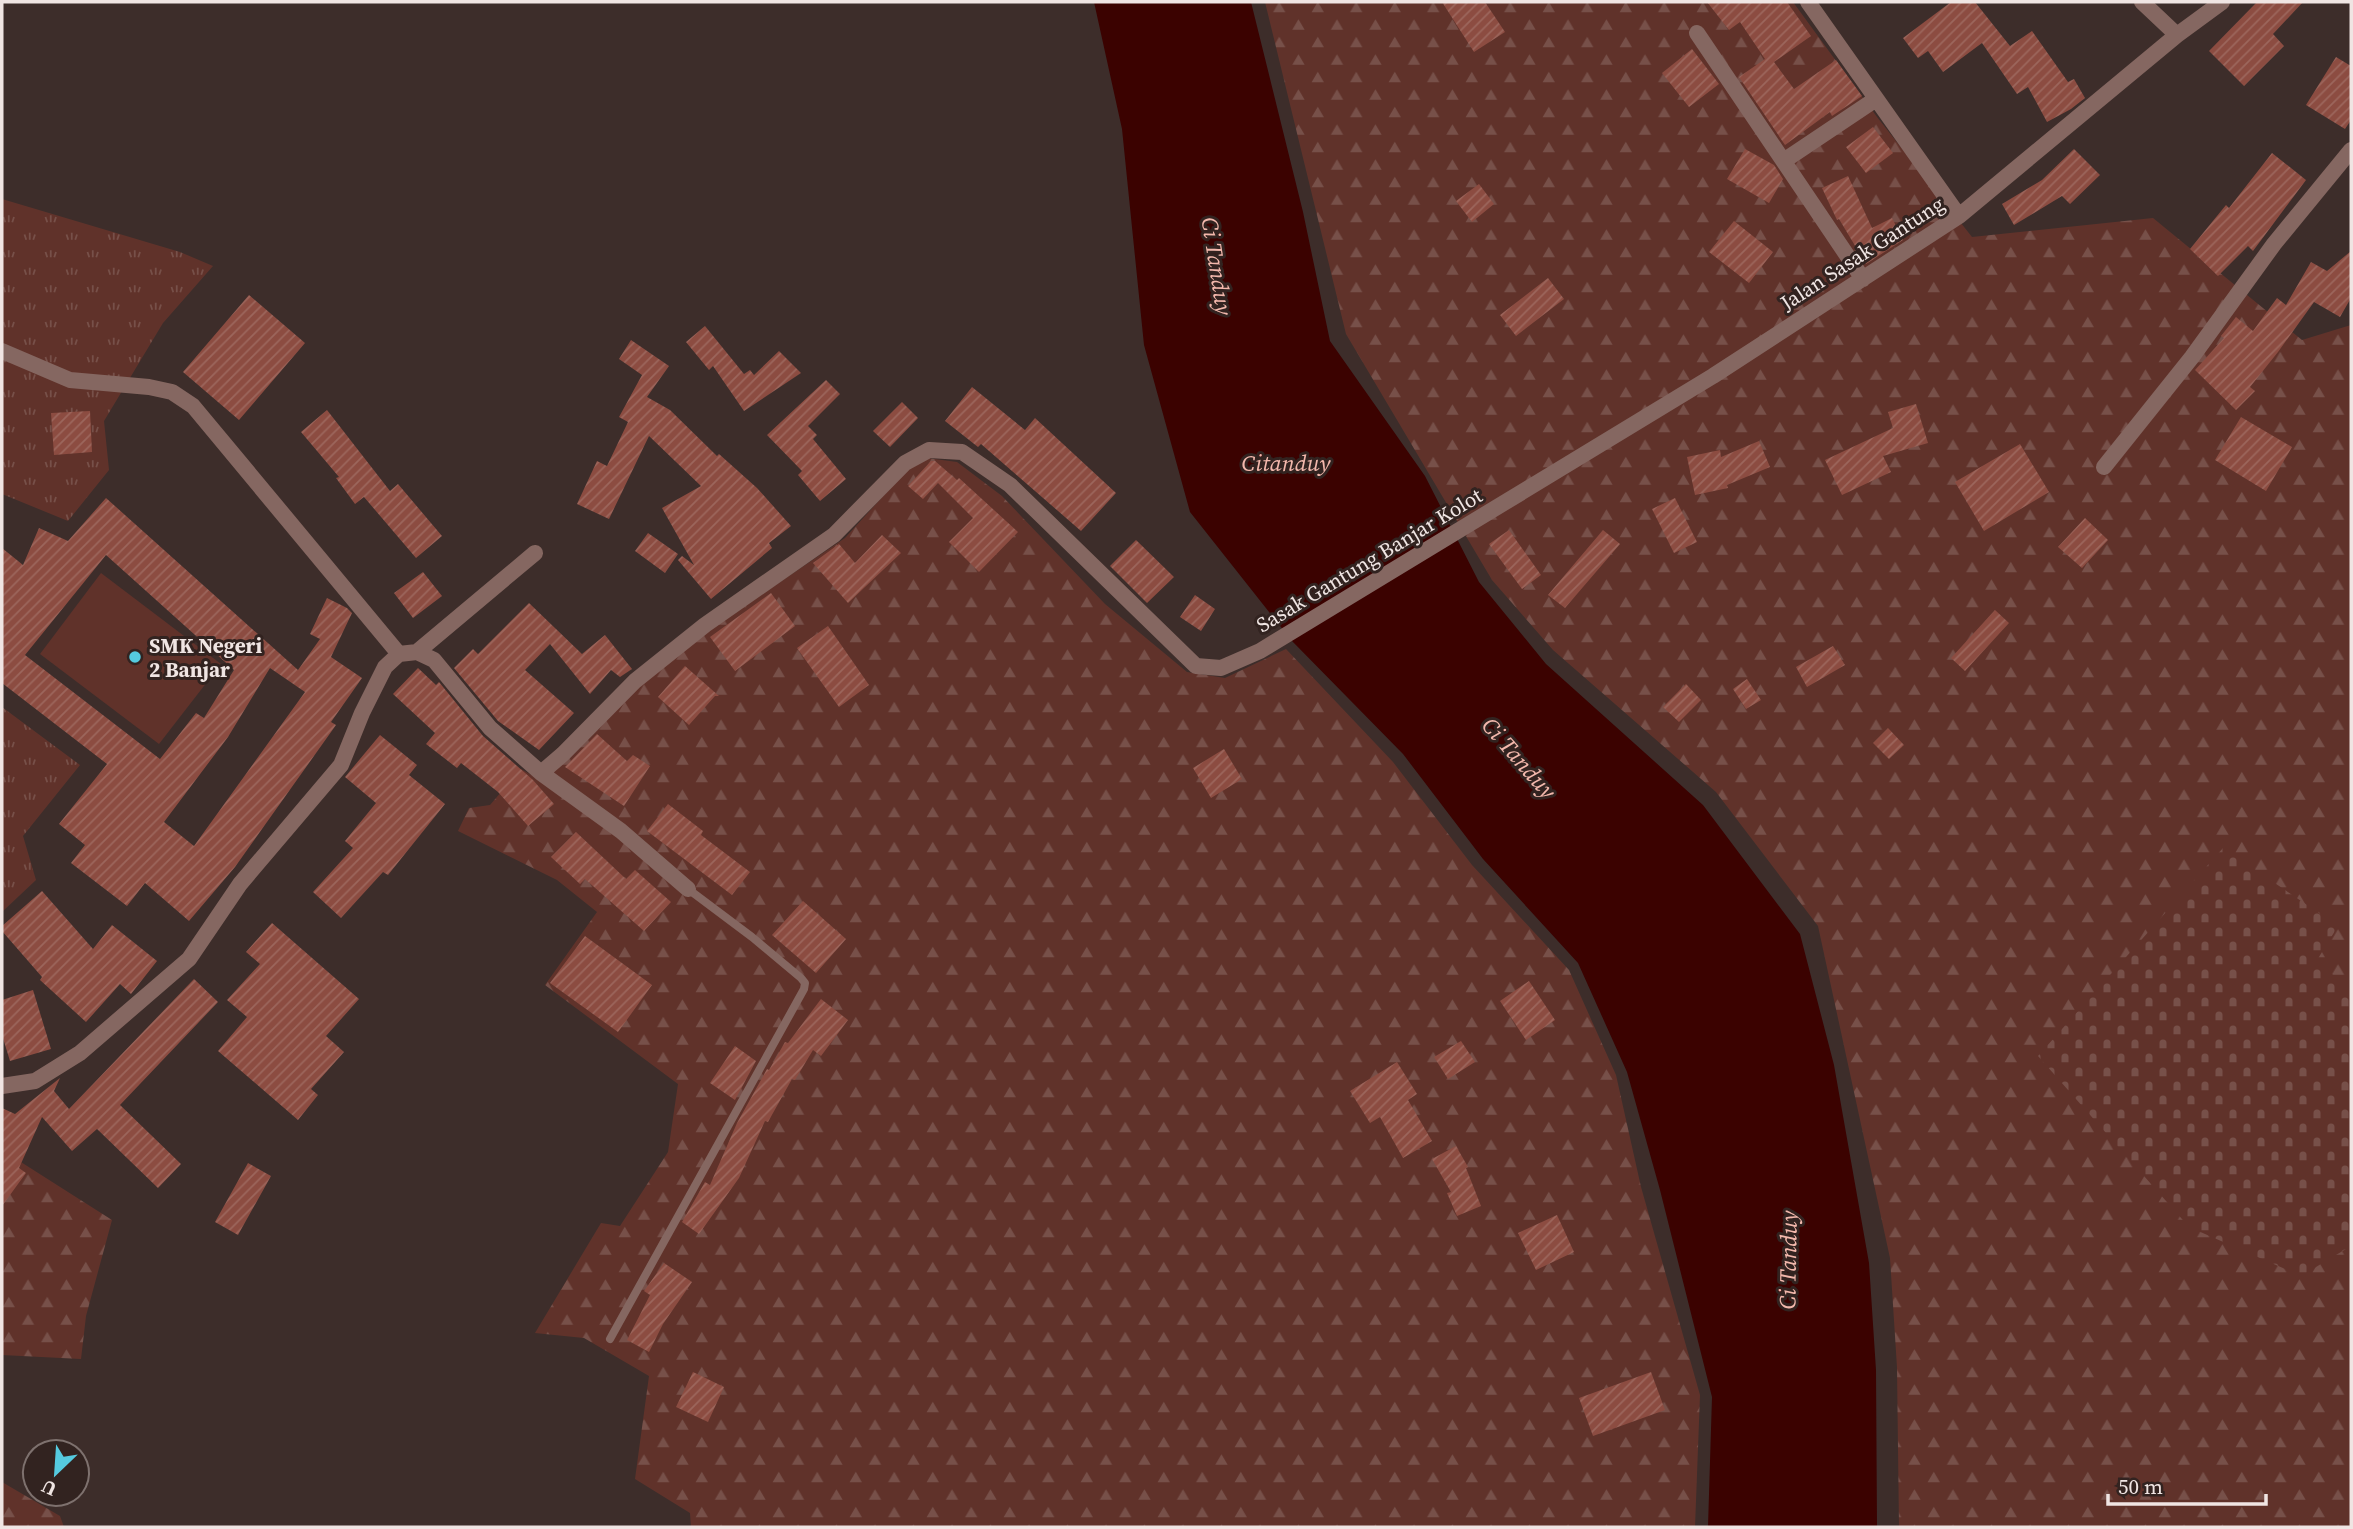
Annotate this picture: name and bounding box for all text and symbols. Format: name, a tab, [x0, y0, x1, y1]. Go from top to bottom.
street label: Jalan Sasak Gantung	[1774, 189, 1950, 317]
water label: Ci Tanduy	[1193, 215, 1241, 318]
water label: Citanduy	[1242, 447, 1332, 479]
street label: Sasak Gantung Banjar Kolot	[1251, 481, 1487, 639]
place label: SMK Negeri 2 Banjar	[149, 631, 262, 684]
marker: SMK Negeri 2 Banjar	[127, 649, 143, 665]
water label: Ci Tanduy	[1475, 710, 1564, 807]
water label: Ci Tanduy	[1771, 1209, 1805, 1310]
north arrow	[21, 1438, 91, 1508]
scale bar	[2108, 1462, 2266, 1506]
text: 50 m	[2118, 1472, 2163, 1501]
text: U	[37, 1474, 61, 1503]

